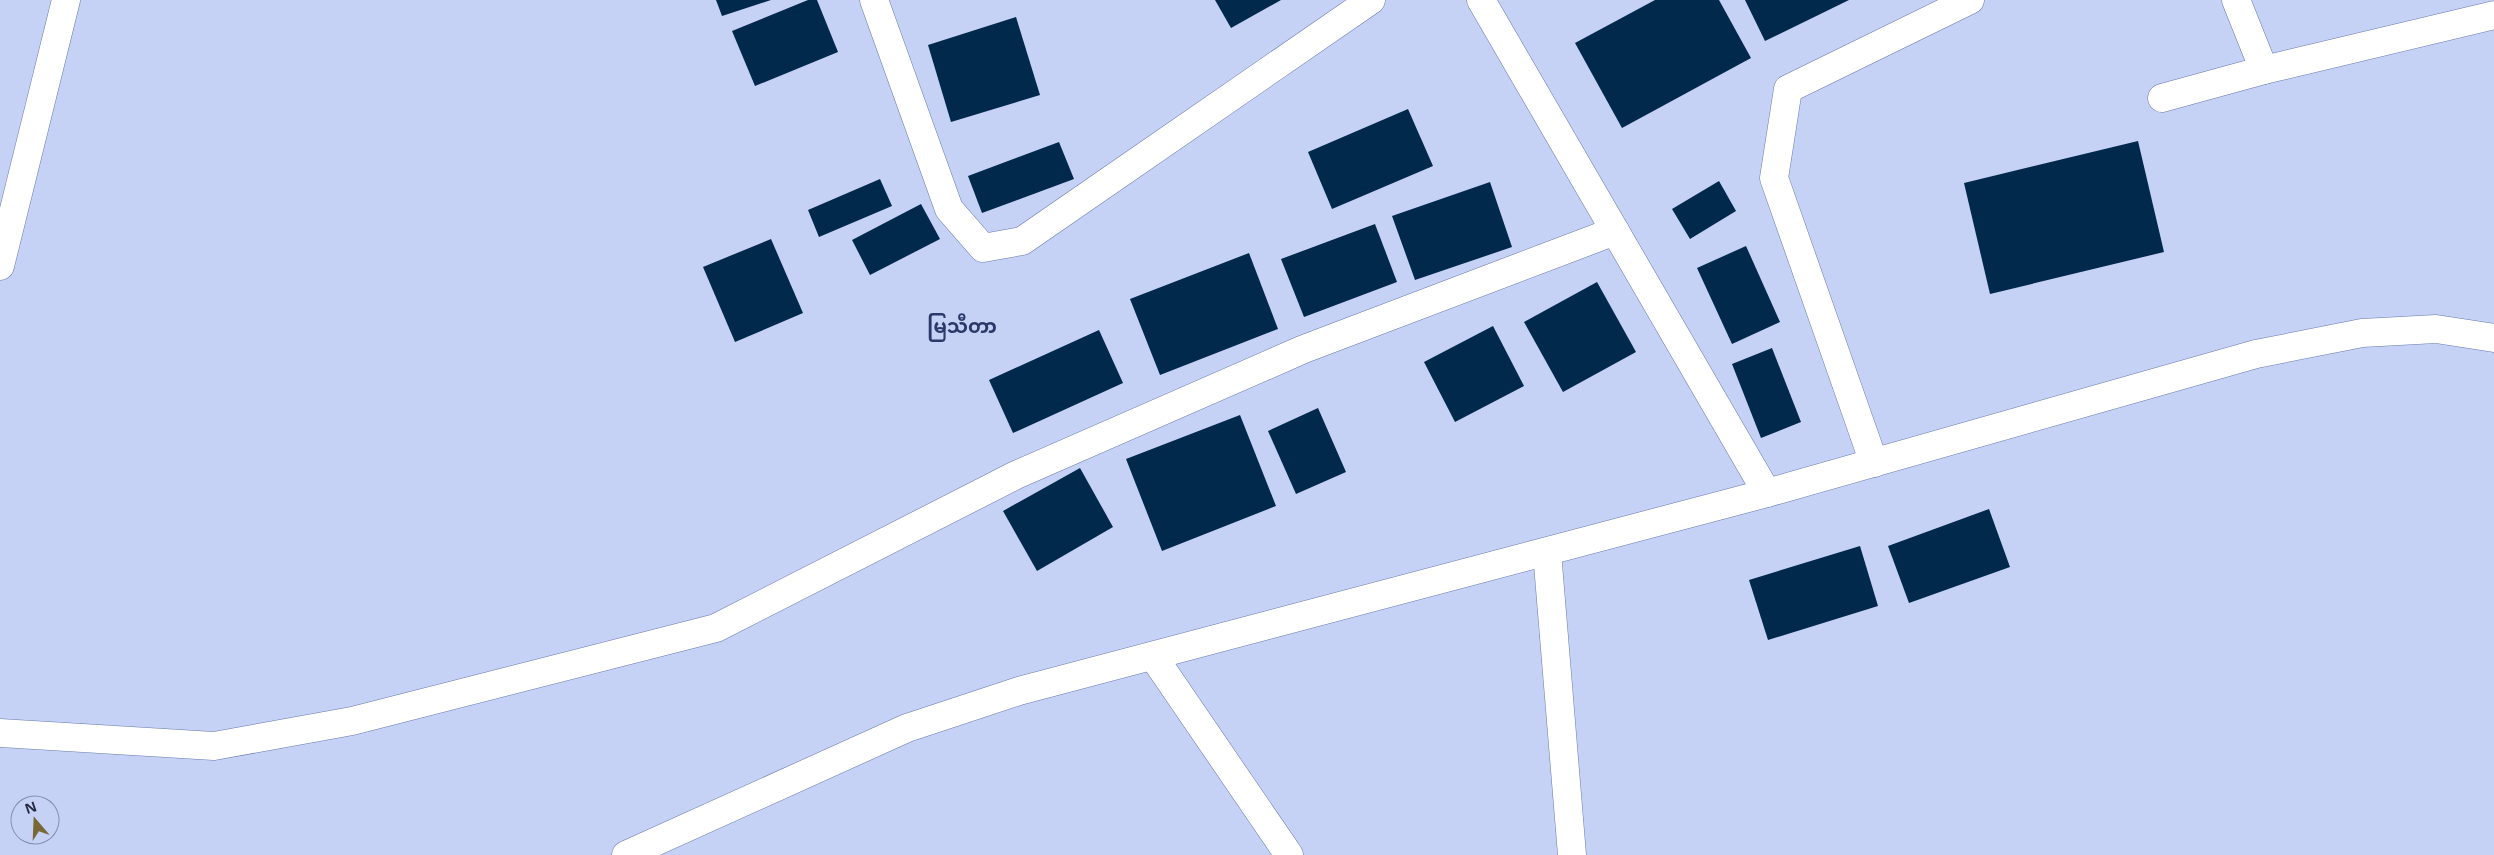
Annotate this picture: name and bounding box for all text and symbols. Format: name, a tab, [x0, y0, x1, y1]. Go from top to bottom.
district label: မြသီတာ	[927, 308, 997, 349]
text: N	[21, 793, 42, 826]
north arrow	[10, 795, 60, 845]

